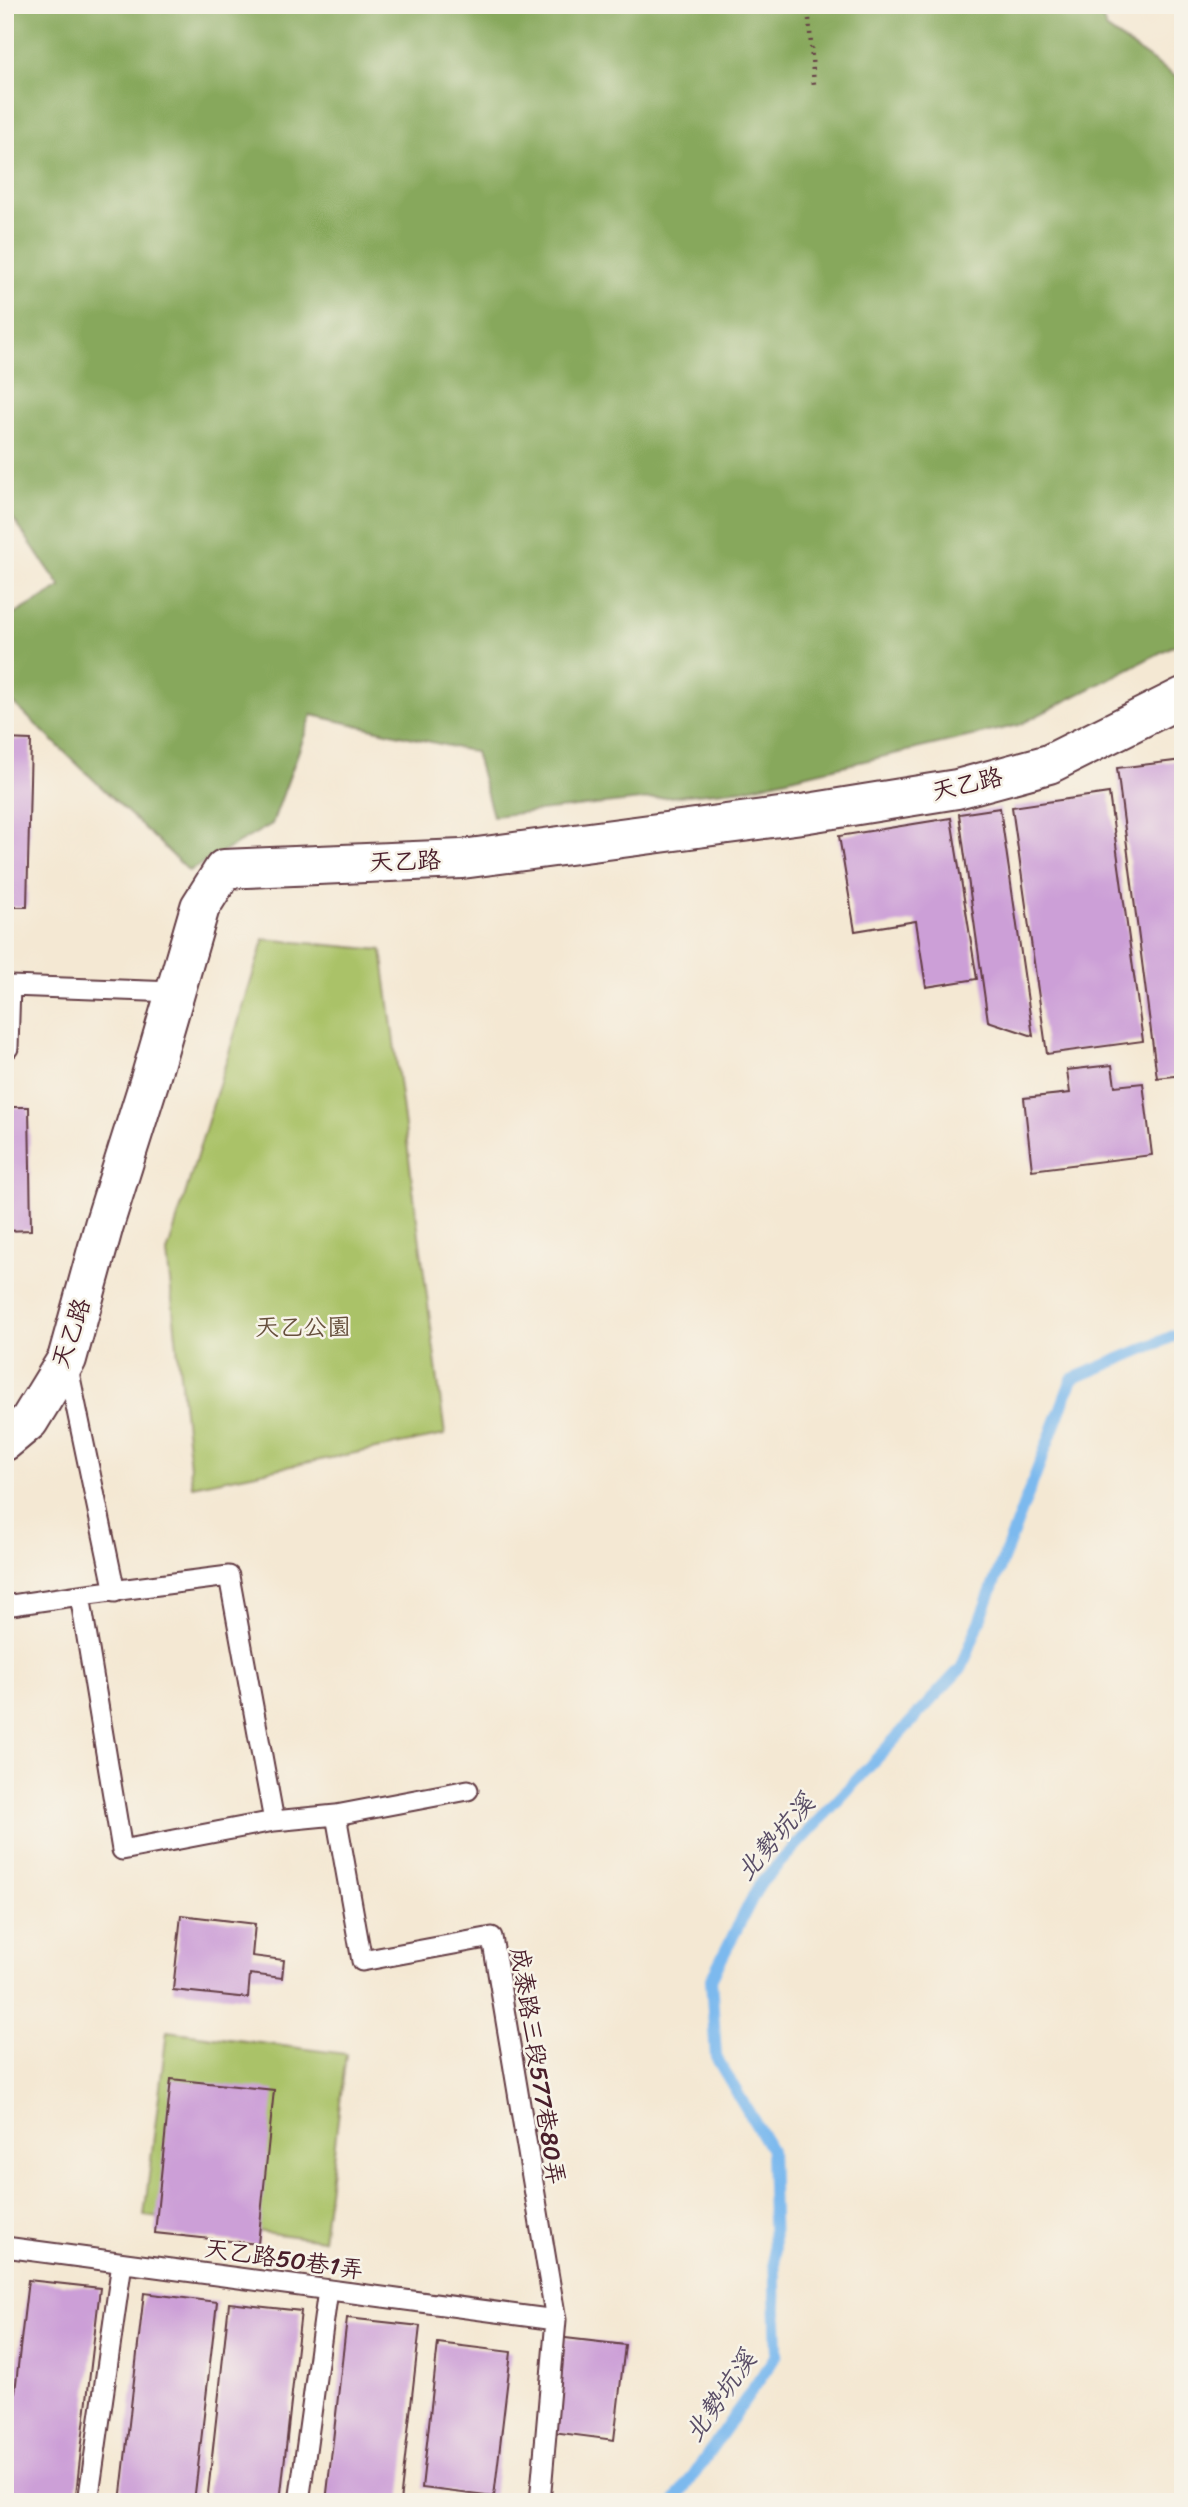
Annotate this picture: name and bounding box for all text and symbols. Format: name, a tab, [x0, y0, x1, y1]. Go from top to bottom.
street label: 天乙路	[927, 755, 1007, 813]
street label: 天乙路	[368, 839, 442, 883]
street label: 天乙路	[39, 1292, 103, 1374]
park label: 天乙公園	[255, 1306, 351, 1348]
water label: 北勢坑溪	[724, 1781, 828, 1891]
street label: 成泰路三段577巷80弄	[499, 1944, 577, 2188]
street label: 天乙路50巷1弄	[202, 2227, 366, 2291]
water label: 北勢坑溪	[671, 2339, 770, 2452]

